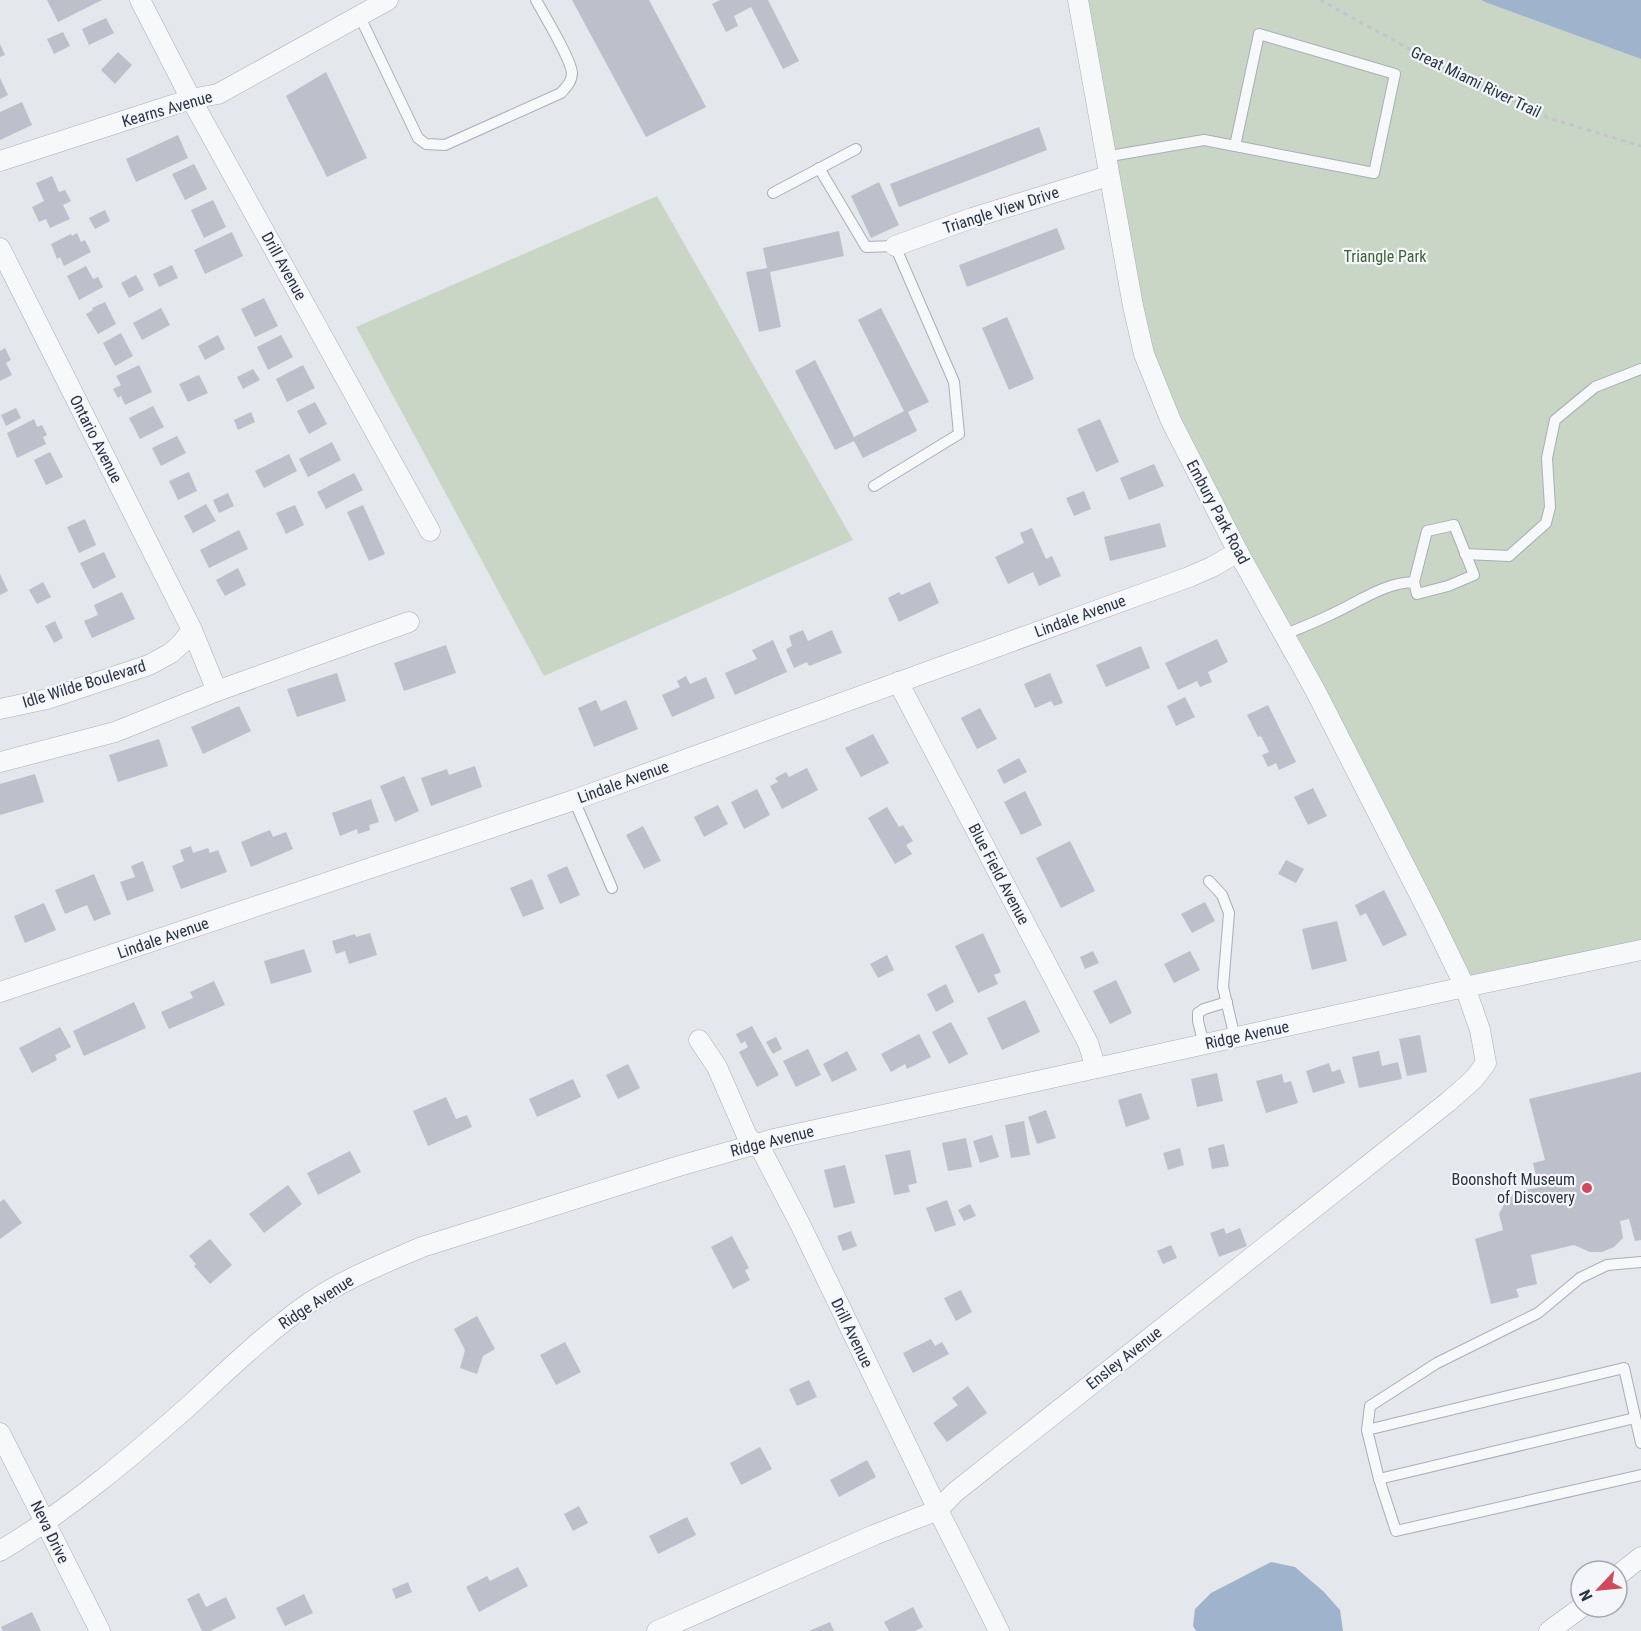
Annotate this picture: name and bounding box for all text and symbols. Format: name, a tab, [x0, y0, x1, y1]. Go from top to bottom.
street label: Great Miami River Trail	[1408, 42, 1544, 122]
street label: Kearns Avenue	[120, 87, 214, 131]
street label: Triangle View Drive	[941, 182, 1061, 238]
street label: Drill Avenue	[258, 229, 310, 303]
park label: Triangle Park	[1344, 247, 1427, 266]
street label: Ontario Avenue	[66, 392, 126, 486]
street label: Embury Park Road	[1183, 457, 1253, 567]
street label: Lindale Avenue	[1032, 591, 1128, 641]
street label: Idle Wilde Boulevard	[20, 656, 148, 712]
street label: Lindale Avenue	[575, 757, 671, 807]
street label: Blue Field Avenue	[964, 820, 1034, 928]
street label: Lindale Avenue	[115, 913, 211, 963]
street label: Ridge Avenue	[1203, 1017, 1291, 1053]
street label: Ridge Avenue	[728, 1121, 816, 1161]
place label: Boonshoft Museum of Discovery	[1452, 1170, 1575, 1207]
marker: Boonshoft Museum of Discovery	[1580, 1181, 1594, 1195]
street label: Ridge Avenue	[275, 1271, 357, 1333]
street label: Drill Avenue	[827, 1295, 877, 1371]
street label: Ensley Avenue	[1083, 1323, 1165, 1393]
street label: Neva Drive	[27, 1498, 73, 1566]
north arrow	[1569, 1559, 1629, 1619]
text: N	[1575, 1587, 1597, 1604]

